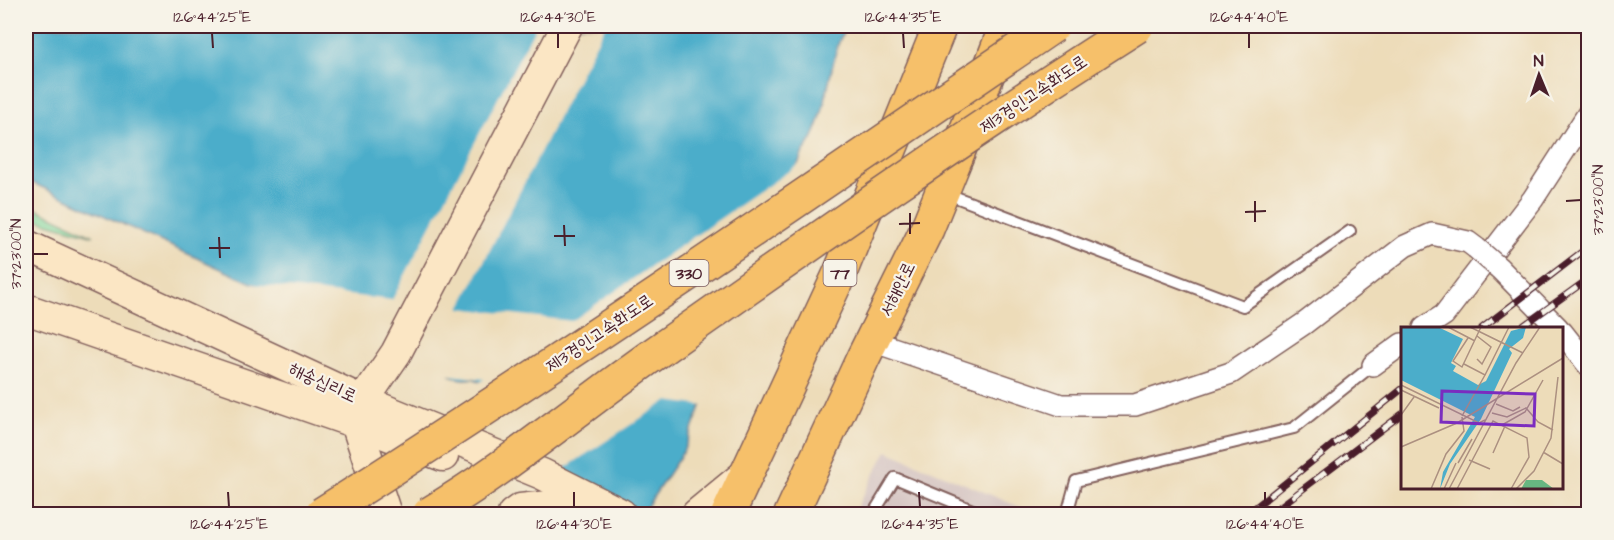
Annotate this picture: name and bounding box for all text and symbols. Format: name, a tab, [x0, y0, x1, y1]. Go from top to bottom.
text: 126°44'25"E	[173, 7, 251, 28]
text: 126°44'30"E	[520, 7, 596, 28]
text: 126°44'35"E	[865, 7, 941, 28]
text: 126°44'40"E	[1210, 7, 1288, 28]
north arrow	[1509, 45, 1569, 105]
street label: 제3경인고속화도로	[974, 49, 1092, 140]
text: N	[1533, 50, 1544, 72]
text: 37°23'00"N	[1588, 165, 1609, 235]
text: 37°23'00"N	[6, 219, 27, 289]
street label: 서해안로	[874, 258, 921, 321]
road number: 330	[670, 260, 708, 286]
road number: 77	[824, 260, 856, 286]
street label: 제3경인고속화도로	[540, 288, 658, 379]
inset map	[1401, 327, 1563, 489]
street label: 해송십리로	[285, 356, 361, 409]
text: 126°44'25"E	[190, 514, 268, 535]
text: 126°44'30"E	[536, 514, 612, 535]
text: 126°44'35"E	[882, 514, 958, 535]
text: 126°44'40"E	[1226, 514, 1304, 535]

